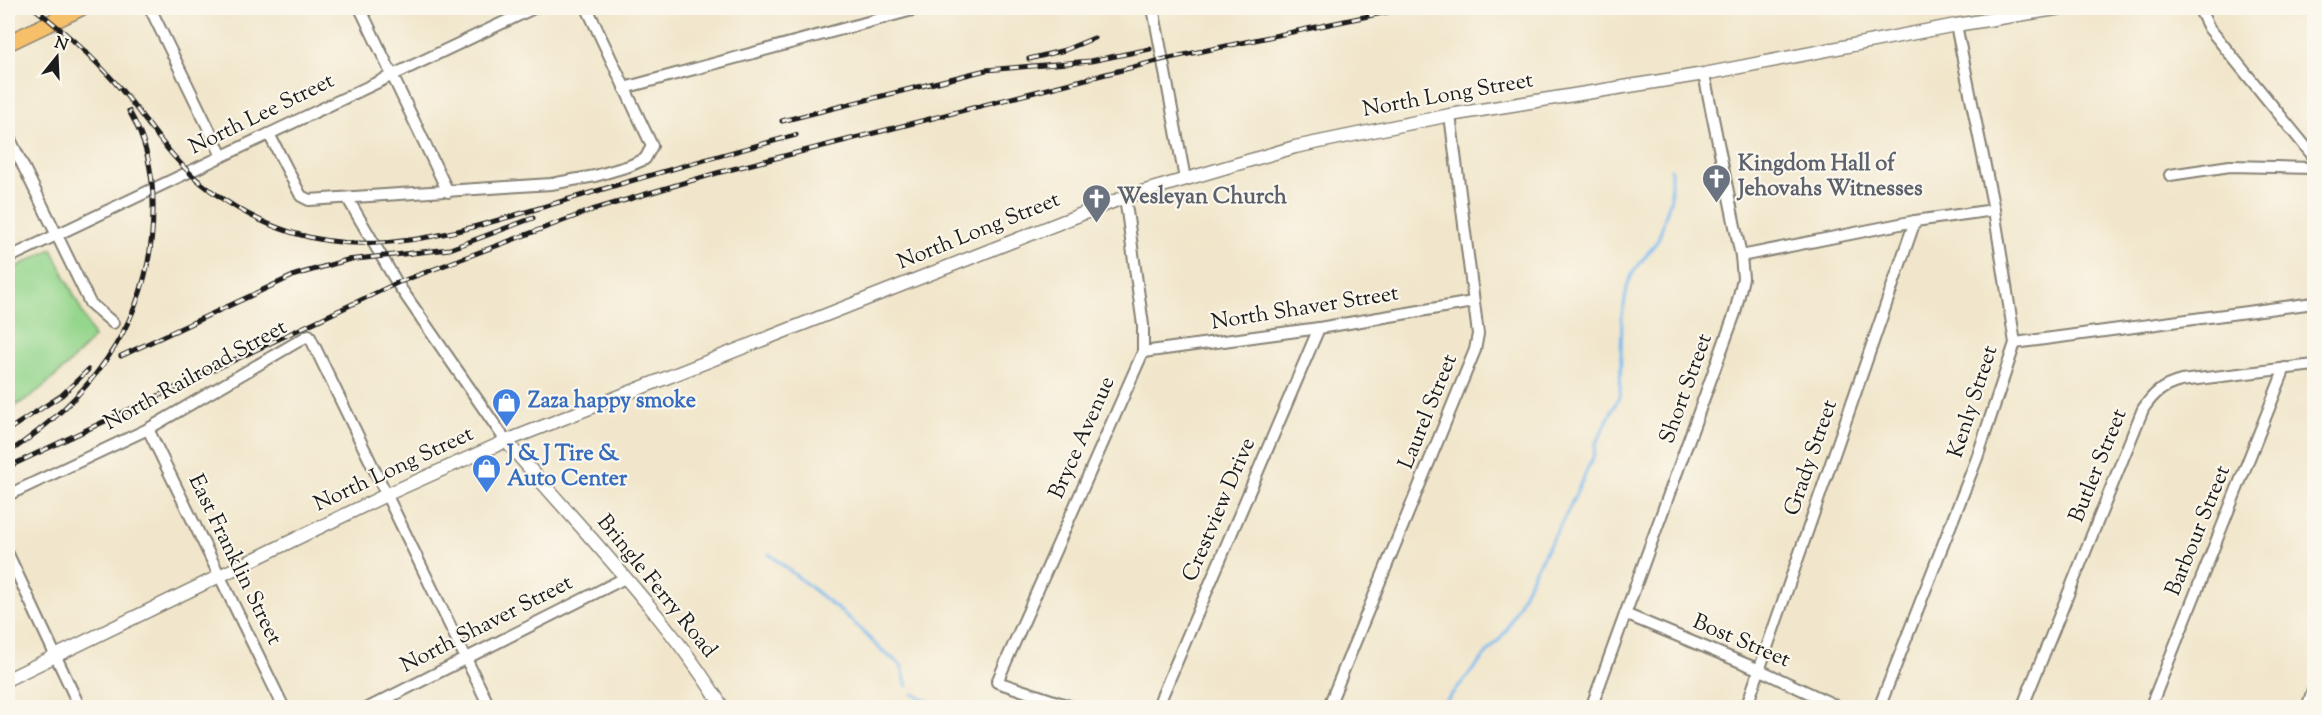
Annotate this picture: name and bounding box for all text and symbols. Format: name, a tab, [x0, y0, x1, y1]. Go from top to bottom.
north arrow	[27, 27, 87, 87]
text: N	[51, 32, 71, 58]
street label: North Long Street	[1360, 65, 1536, 127]
street label: North Lee Street	[184, 66, 340, 164]
place label: Kingdom Hall of Jehovahs Witnesses	[1736, 149, 1923, 206]
church icon: Kingdom Hall of Jehovahs Witnesses	[1701, 162, 1733, 204]
church icon: Wesleyan Church	[1080, 182, 1112, 224]
place label: Wesleyan Church	[1117, 182, 1287, 214]
street label: North Long Street	[893, 185, 1066, 279]
street label: North Shaver Street	[1209, 278, 1401, 340]
street label: North Railroad Street	[99, 312, 294, 440]
street label: Short Street	[1652, 329, 1722, 449]
street label: Kenly Street	[1941, 341, 2007, 462]
street label: Laurel Street	[1391, 349, 1467, 474]
street label: Bryce Avenue	[1042, 372, 1124, 504]
shop icon: Zaza happy smoke	[491, 386, 523, 428]
place label: Zaza happy smoke	[528, 386, 696, 418]
street label: Grady Street	[1777, 395, 1847, 520]
street label: Butler Street	[2062, 404, 2136, 528]
street label: North Long Street	[309, 419, 480, 521]
street label: Crestview Drive	[1175, 433, 1265, 587]
place label: J & J Tire & Auto Center	[505, 439, 628, 496]
shop icon: J & J Tire & Auto Center	[470, 452, 502, 494]
street label: Barbour Street	[2158, 461, 2240, 601]
street label: East Franklin Street	[179, 469, 289, 651]
street label: Bringle Ferry Road	[588, 508, 724, 666]
street label: North Shaver Street	[395, 568, 579, 682]
street label: Bost Street	[1687, 607, 1795, 677]

